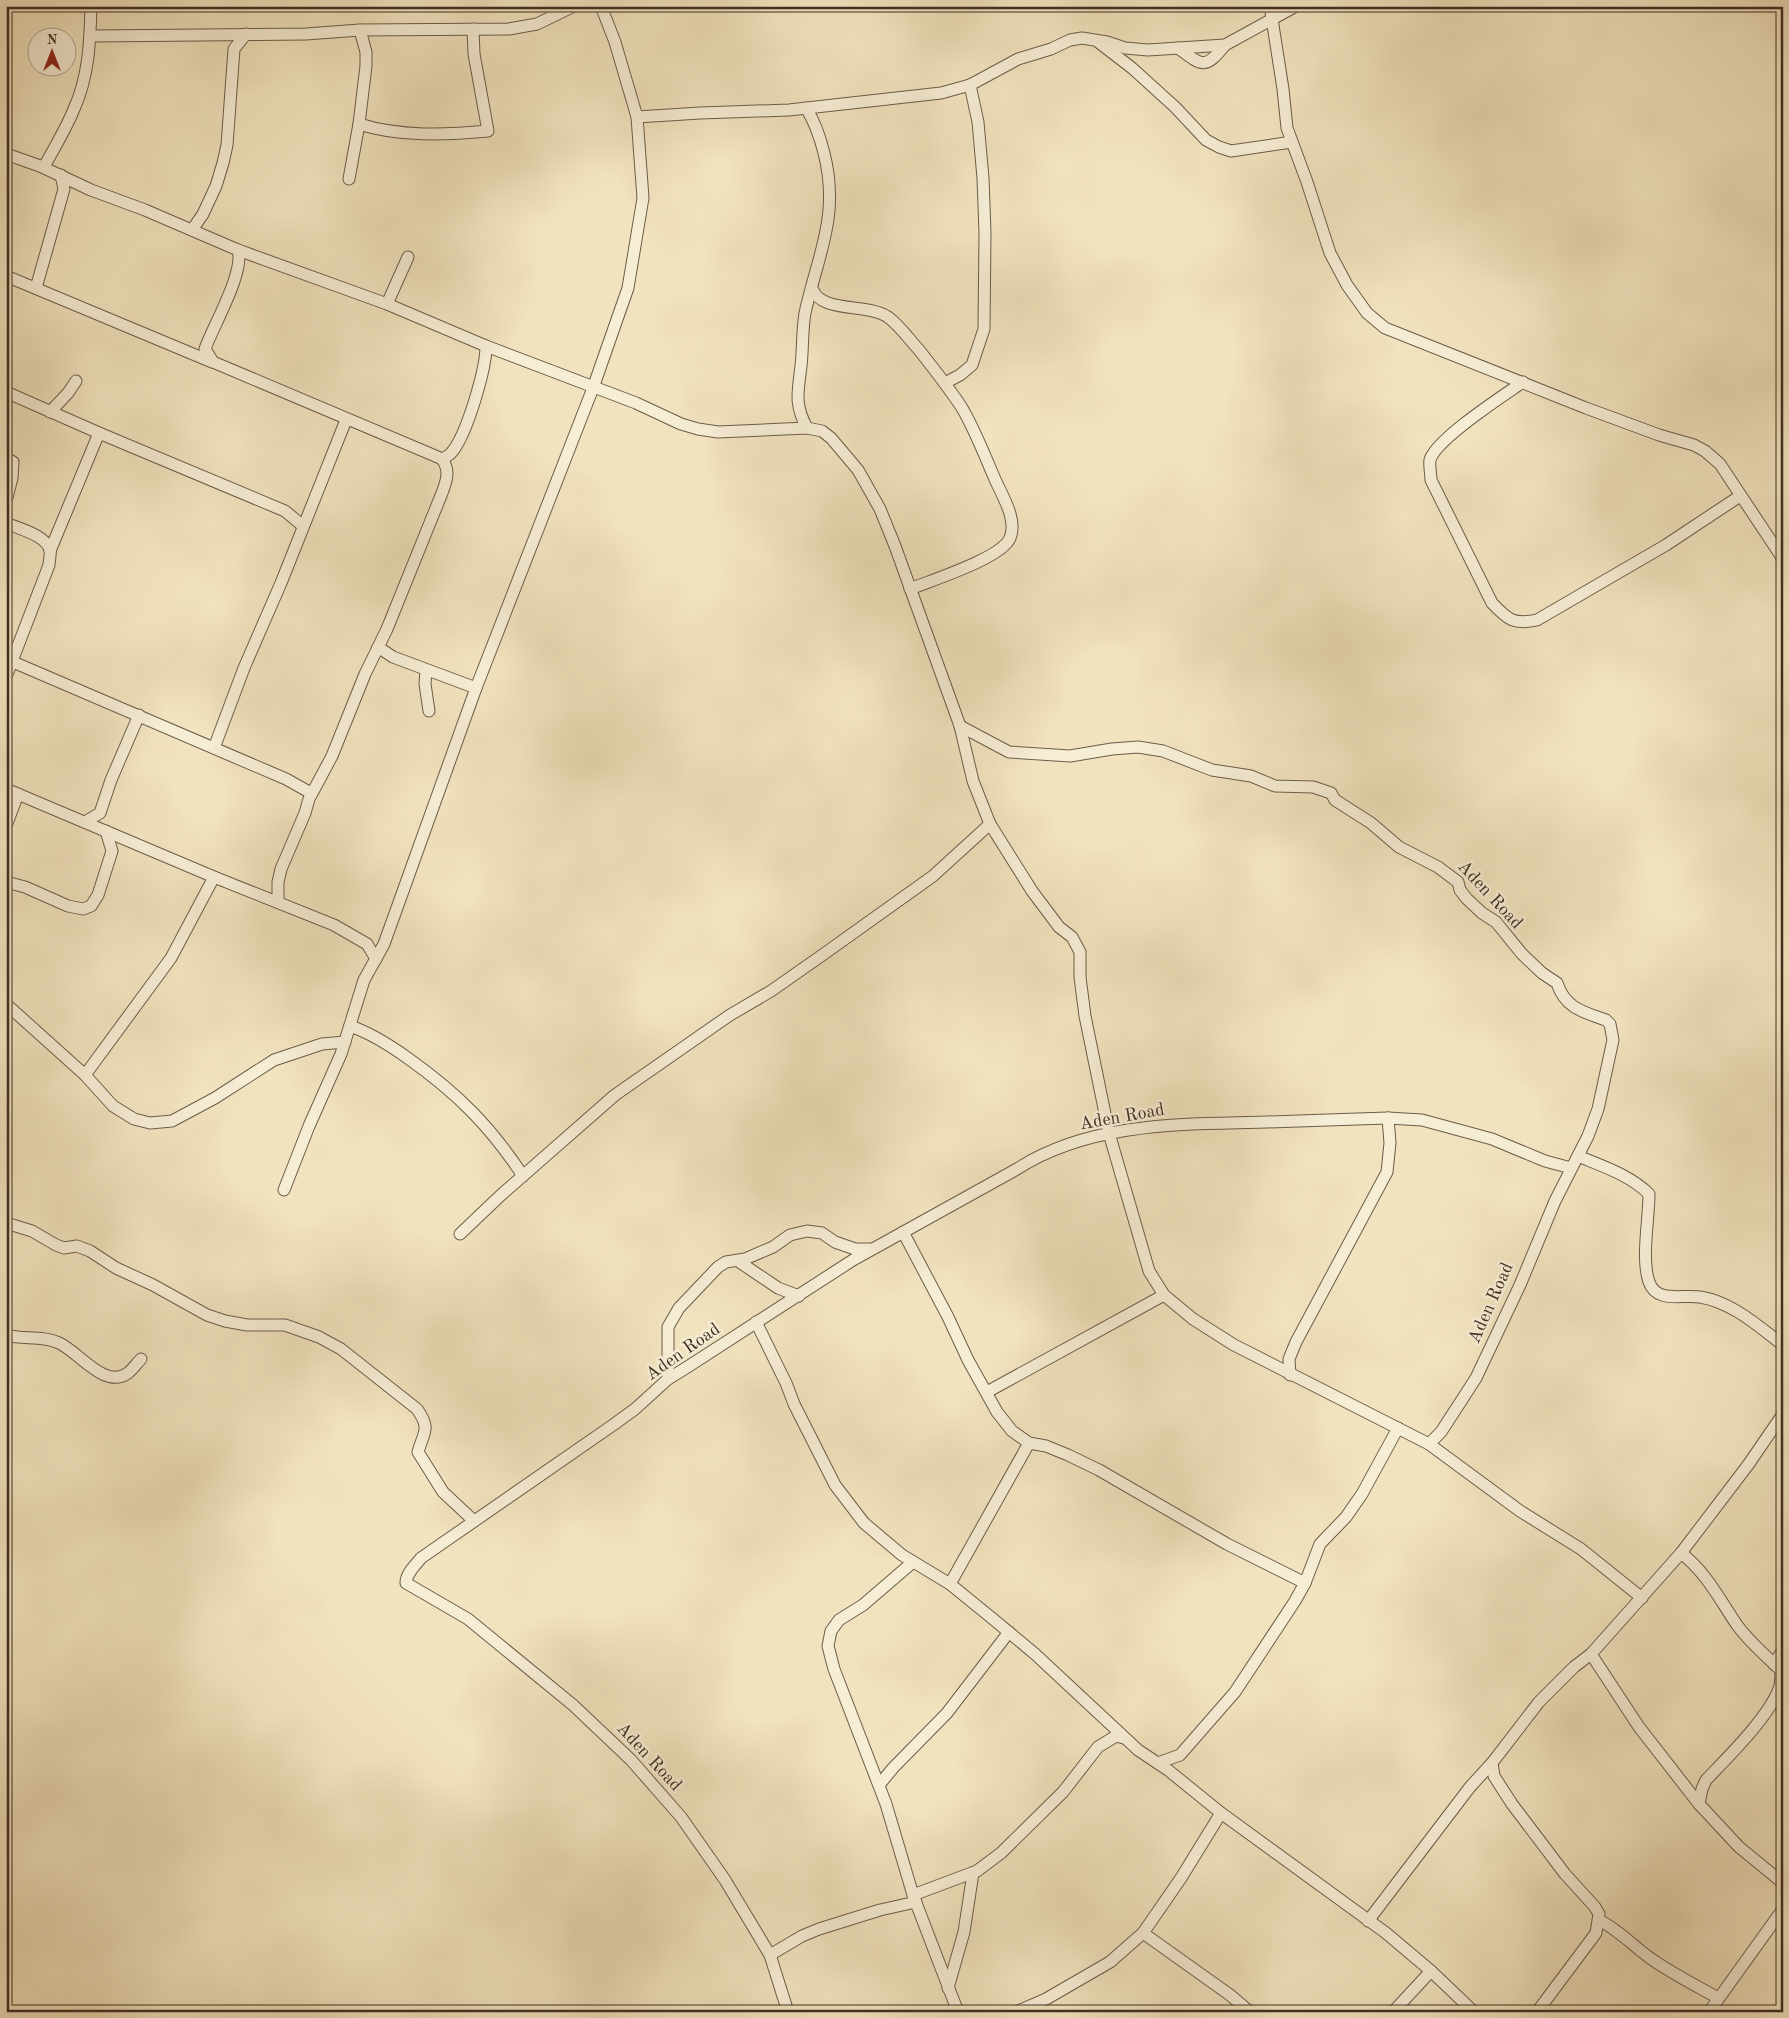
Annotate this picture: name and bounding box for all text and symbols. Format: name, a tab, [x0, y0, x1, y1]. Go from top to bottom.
north arrow	[28, 28, 78, 78]
text: N	[47, 33, 58, 47]
street label: Aden Road	[1454, 857, 1526, 933]
street label: Aden Road	[1078, 1101, 1166, 1133]
street label: Aden Road	[1465, 1260, 1517, 1346]
street label: Aden Road	[642, 1320, 724, 1384]
street label: Aden Road	[613, 1719, 685, 1795]

